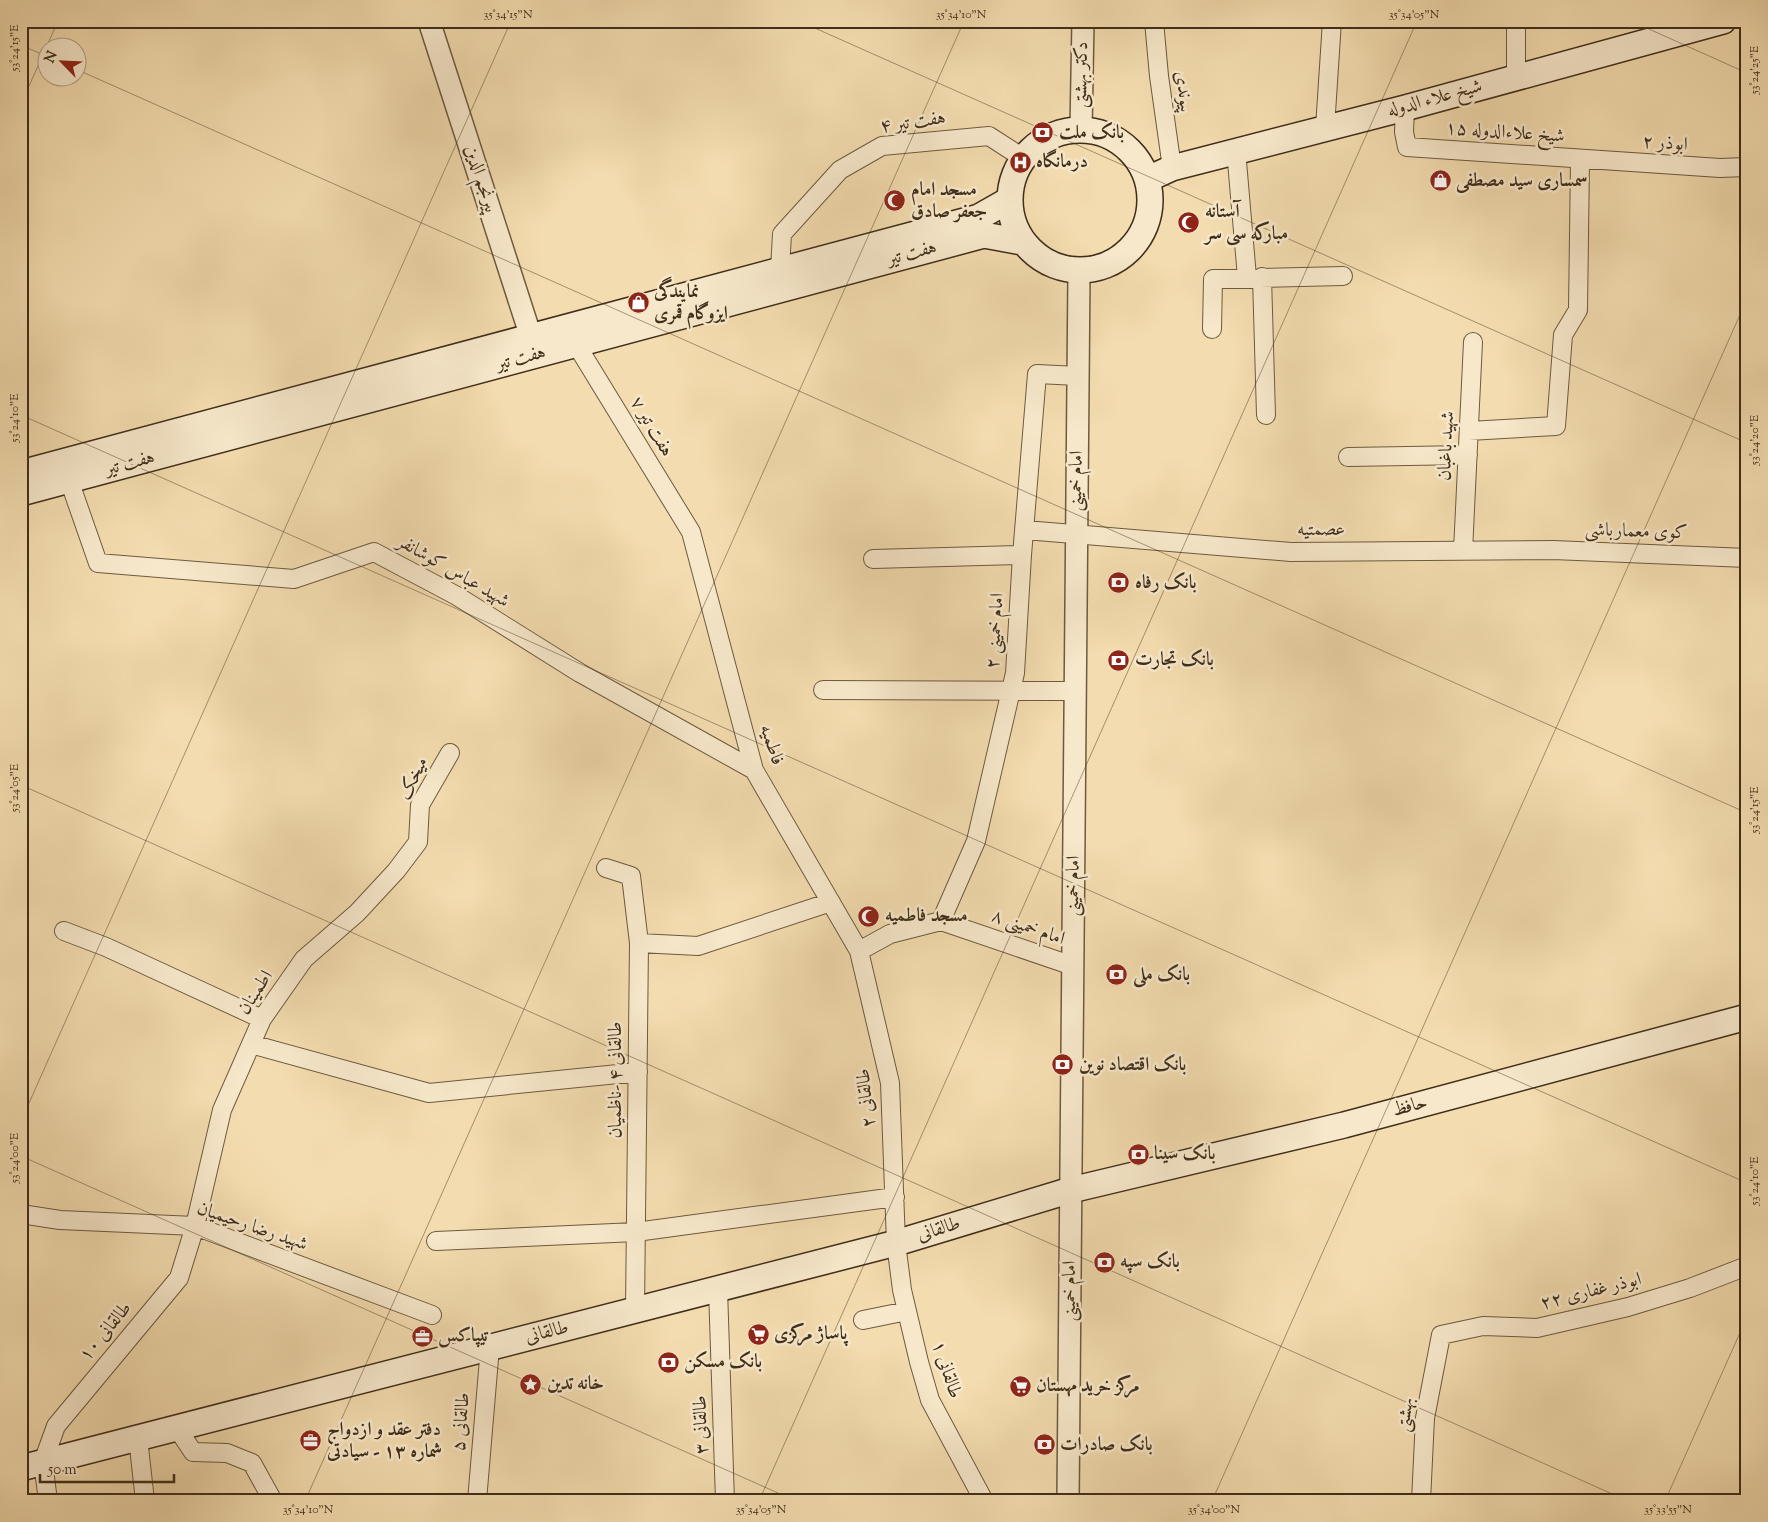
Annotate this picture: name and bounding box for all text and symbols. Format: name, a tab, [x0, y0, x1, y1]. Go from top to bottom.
text: 35°34'15"N	[484, 6, 533, 24]
text: 35°34'10"N	[936, 6, 987, 24]
text: 35°34'05"N	[1389, 6, 1440, 24]
text: 53°24'15"E	[6, 24, 24, 73]
north arrow	[38, 38, 88, 88]
street label: دکتر بهشتی	[1068, 41, 1096, 109]
text: 53°24'25"E	[1746, 45, 1764, 95]
text: N	[41, 48, 63, 67]
street label: پیوندی	[1167, 69, 1199, 115]
street label: شیخ علاء الدوله	[1384, 73, 1486, 127]
street label: هفت تیر ۴	[879, 105, 947, 141]
street label: شیخ علاءالدوله ۱۵	[1444, 115, 1566, 153]
place label: بانک ملت	[1059, 120, 1124, 147]
bank icon: بانک ملت	[1031, 121, 1055, 145]
street label: ابوذر ۲	[1641, 129, 1689, 159]
street label: پیرنجم الدین	[454, 142, 504, 219]
place label: درمانگاه	[1036, 148, 1088, 176]
hospital icon: درمانگاه	[1008, 150, 1032, 174]
place label: سمساری سید مصطفی	[1455, 168, 1588, 195]
shop icon: سمساری سید مصطفی	[1428, 169, 1452, 193]
place label: مسجد امام جعفر صادق	[911, 177, 987, 226]
mosque icon: مسجد امام جعفر صادق	[883, 189, 907, 213]
place label: آستانه مبارکه سی سر	[1203, 199, 1288, 248]
mosque icon: آستانه مبارکه سی سر	[1177, 211, 1201, 235]
street label: هفت تیر	[882, 234, 940, 274]
place label: نمایندگی ایزوگام قمری	[653, 276, 728, 330]
shop icon: نمایندگی ایزوگام قمری	[626, 291, 650, 315]
street label: هفت تیر	[491, 339, 549, 379]
street label: هفت تیر ۷	[622, 392, 680, 462]
text: 53°24'10"E	[6, 393, 24, 443]
street label: شهید باغبان	[1432, 410, 1462, 482]
text: 53°24'20"E	[1746, 414, 1764, 466]
street label: هفت تیر	[100, 444, 158, 484]
street label: امام خمینی	[1063, 450, 1092, 512]
street label: عصمتیه	[1297, 517, 1345, 544]
street label: کوی معمارباشی	[1584, 517, 1688, 547]
street label: شهید عباس کوشانفر	[390, 528, 514, 615]
place label: بانک رفاه	[1135, 570, 1197, 597]
bank icon: بانک رفاه	[1107, 571, 1131, 595]
street label: امام خمینی ۲	[980, 592, 1013, 670]
place label: بانک تجارت	[1135, 647, 1214, 674]
bank icon: بانک تجارت	[1107, 648, 1131, 672]
street label: فاطمیه	[752, 721, 790, 769]
street label: میخک	[392, 753, 436, 805]
text: 53°24'05"E	[6, 763, 24, 813]
text: 53°24'15"E	[1746, 786, 1764, 835]
street label: امام خمینی	[1060, 855, 1089, 917]
place label: مسجد فاطمیه	[885, 903, 968, 930]
street label: امام خمینی ۸	[987, 903, 1068, 954]
mosque icon: مسجد فاطمیه	[857, 904, 881, 928]
place label: بانک ملی	[1132, 962, 1191, 989]
bank icon: بانک ملی	[1105, 963, 1129, 987]
street label: اطمینان	[232, 965, 280, 1021]
street label: طالقانی ۴ -ناظمیان	[603, 1021, 630, 1139]
place label: بانک اقتصاد نوین	[1079, 1052, 1187, 1079]
bank icon: بانک اقتصاد نوین	[1051, 1053, 1075, 1077]
street label: طالقانی ۲	[850, 1067, 884, 1129]
street label: حافظ	[1389, 1089, 1431, 1125]
text: 53°24'00"E	[6, 1132, 24, 1184]
place label: بانک سینا	[1154, 1141, 1216, 1168]
bank icon: بانک سینا	[1126, 1142, 1150, 1166]
text: 53°24'10"E	[1746, 1156, 1764, 1206]
street label: شهید رضا رحیمیان	[193, 1195, 311, 1259]
street label: طالقانی	[914, 1211, 964, 1249]
place label: بانک سپه	[1120, 1249, 1180, 1276]
bank icon: بانک سپه	[1092, 1250, 1116, 1274]
street label: امام خمینی	[1057, 1261, 1085, 1321]
street label: ابوذر غفاری ۲۲	[1538, 1266, 1644, 1318]
street label: طالقانی ۱۰	[73, 1296, 139, 1368]
street label: طالقانی	[522, 1315, 572, 1351]
place label: پاساژ مرکزی	[774, 1321, 849, 1348]
supermarket icon: پاساژ مرکزی	[746, 1322, 770, 1346]
place label: تیپاکس	[438, 1323, 489, 1350]
office icon: تیپاکس	[410, 1324, 434, 1348]
street label: طالقانی ۱	[924, 1338, 968, 1402]
place label: بانک مسکن	[684, 1349, 763, 1376]
bank icon: بانک مسکن	[656, 1350, 680, 1374]
place label: خانه تدین	[547, 1371, 604, 1398]
place icon: خانه تدین	[519, 1372, 543, 1396]
place label: مرکز خرید مهستان	[1036, 1373, 1140, 1400]
supermarket icon: مرکز خرید مهستان	[1008, 1374, 1032, 1398]
street label: طالقانی ۵	[446, 1391, 478, 1453]
street label: طالقانی ۳	[687, 1395, 717, 1455]
street label: بهشتی	[1390, 1396, 1422, 1434]
place label: دفتر عقد و ازدواج شماره ۱۳ - سیادتی	[326, 1417, 442, 1466]
office icon: دفتر عقد و ازدواج شماره ۱۳ - سیادتی	[299, 1429, 323, 1453]
place label: بانک صادرات	[1060, 1432, 1153, 1459]
bank icon: بانک صادرات	[1032, 1433, 1056, 1457]
scale bar	[40, 1452, 174, 1484]
text: 50 m	[47, 1460, 77, 1481]
text: 35°34'10"N	[283, 1501, 334, 1519]
text: 35°34'05"N	[736, 1501, 787, 1519]
text: 35°34'00"N	[1188, 1501, 1241, 1519]
text: 35°33'55"N	[1644, 1501, 1692, 1519]

